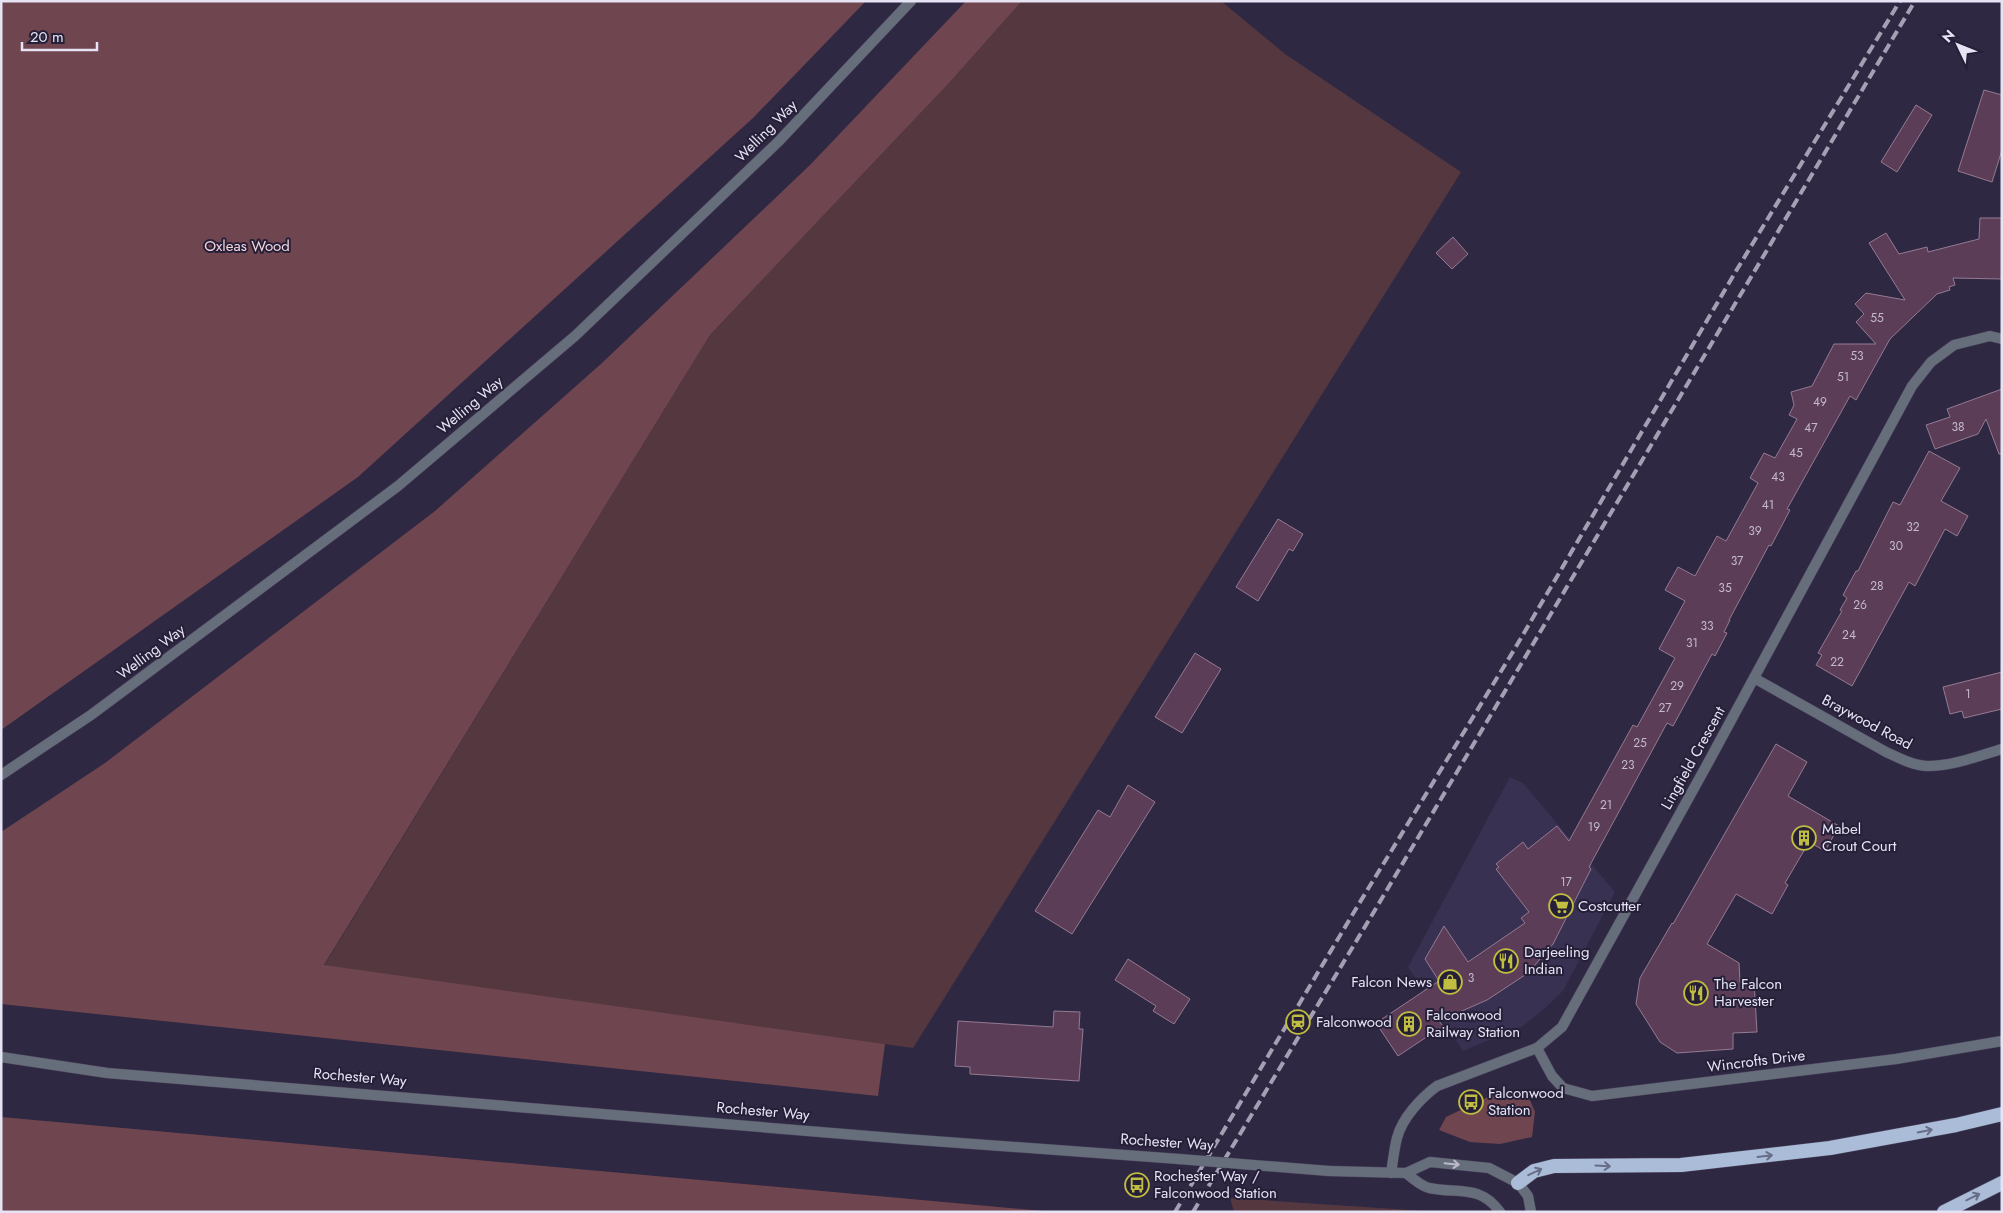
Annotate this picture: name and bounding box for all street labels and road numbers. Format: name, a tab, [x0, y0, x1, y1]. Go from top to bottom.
street label: Welling Way	[730, 95, 802, 167]
street label: Welling Way	[432, 371, 508, 439]
street label: Welling Way	[112, 619, 190, 685]
street label: Braywood Road	[1818, 689, 1916, 755]
street label: Lingfield Crescent	[1656, 702, 1731, 814]
street label: Wincrofts Drive	[1706, 1044, 1807, 1078]
street label: Rochester Way	[312, 1062, 408, 1092]
street label: Rochester Way	[715, 1096, 811, 1126]
street label: Rochester Way	[1120, 1128, 1215, 1156]

